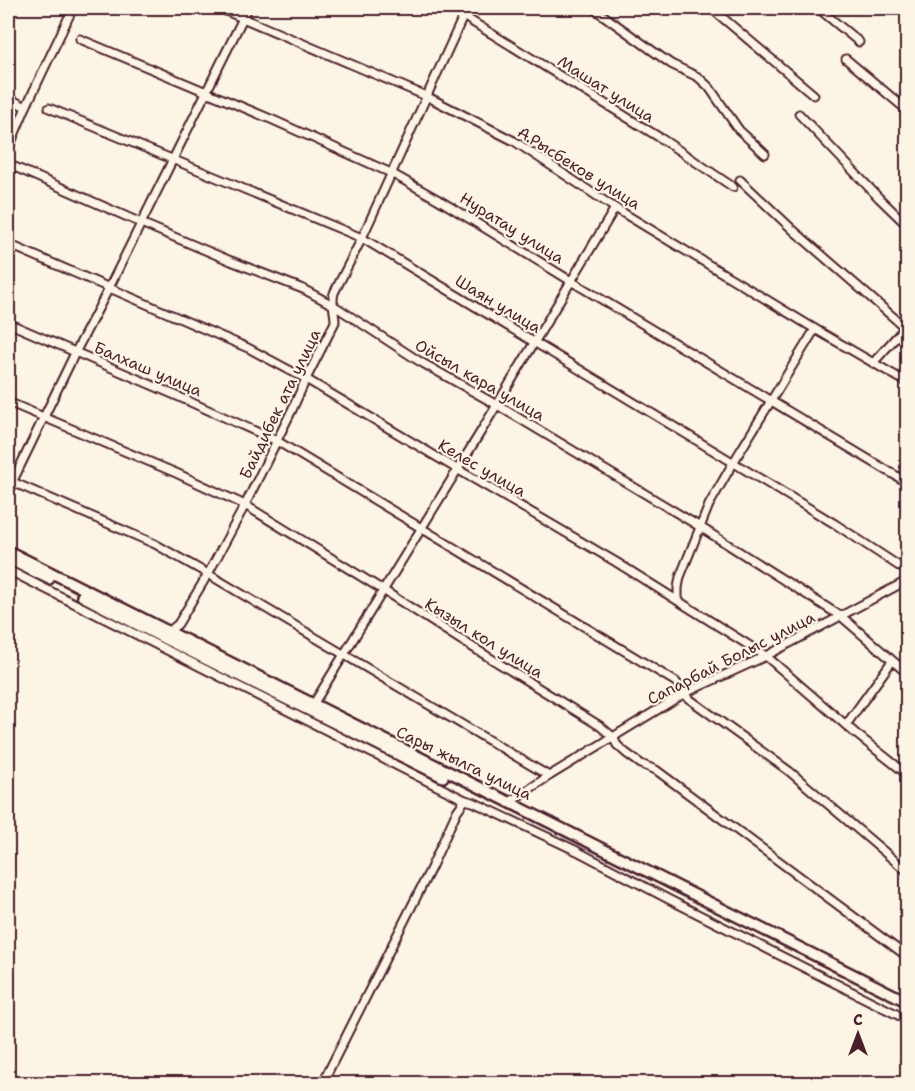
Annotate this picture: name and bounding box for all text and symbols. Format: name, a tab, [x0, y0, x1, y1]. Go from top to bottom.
street label: Машат улица	[553, 51, 659, 127]
street label: А.Рысбеков улица	[513, 122, 645, 214]
street label: Нуратау улица	[456, 187, 568, 269]
street label: Шаян улица	[451, 270, 545, 338]
street label: Байдибек ата улица	[235, 326, 325, 482]
street label: Ойсыл кара улица	[411, 334, 549, 426]
street label: Балхаш улица	[91, 337, 205, 401]
street label: Келес улица	[434, 434, 530, 502]
street label: Кызыл кол улица	[421, 593, 547, 683]
street label: Сапарбай Болыс улица	[644, 607, 818, 709]
street label: Сары жылга улица	[393, 721, 535, 805]
north arrow	[828, 1004, 888, 1064]
text: С	[853, 1009, 863, 1030]

